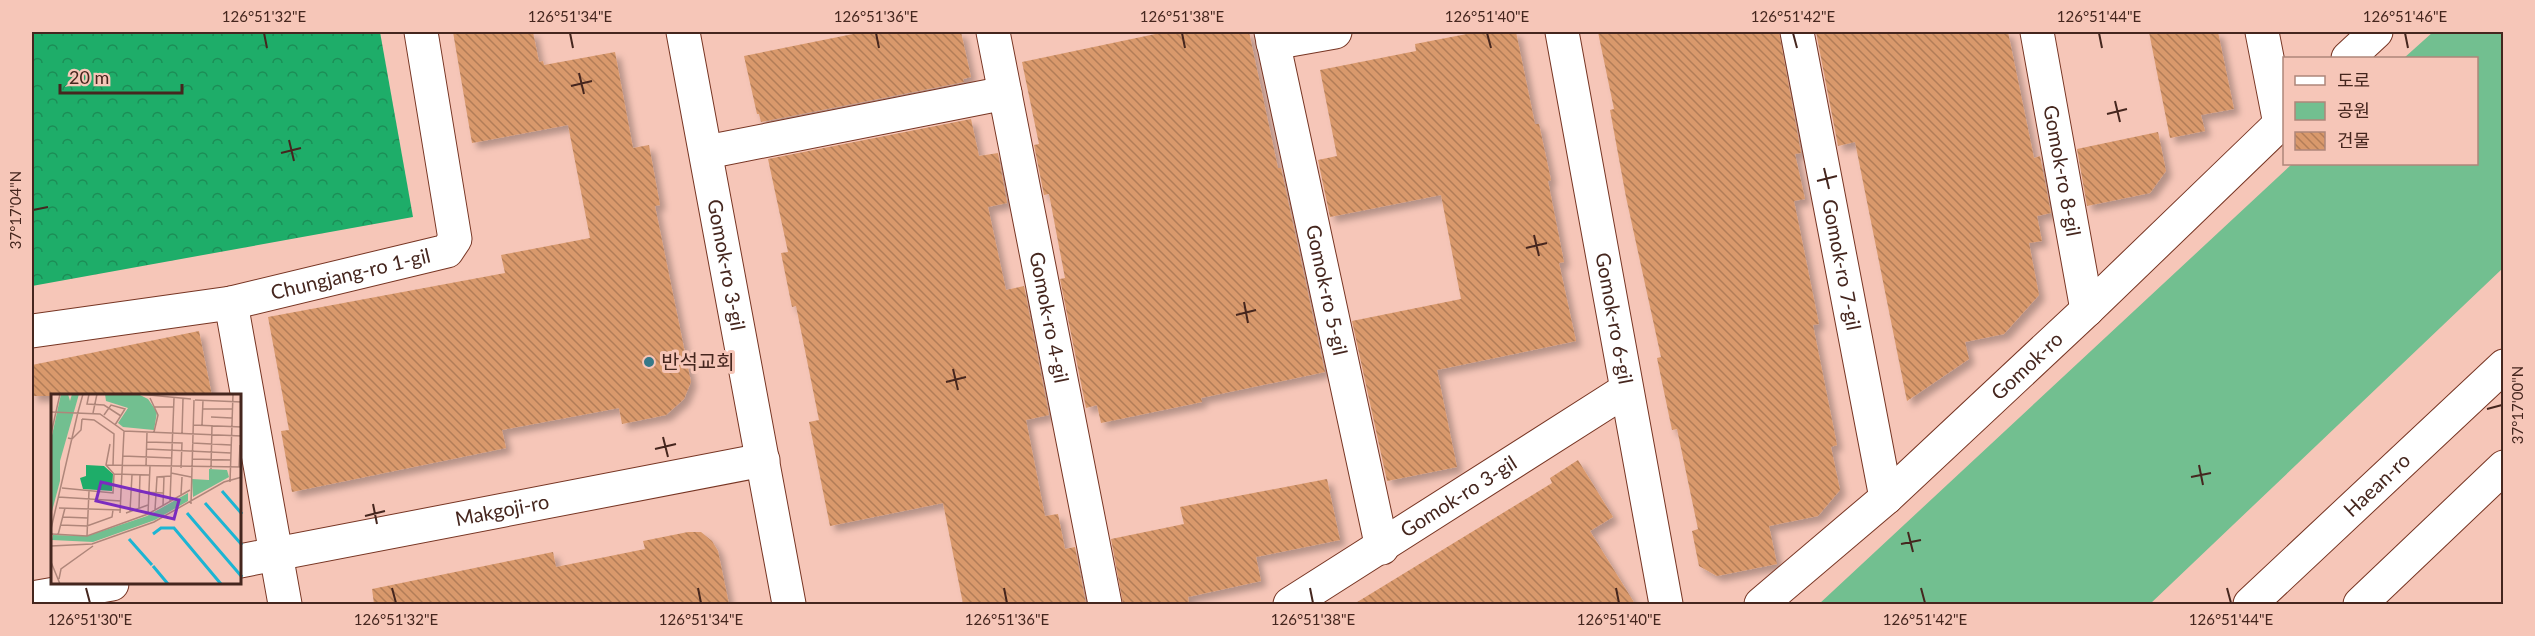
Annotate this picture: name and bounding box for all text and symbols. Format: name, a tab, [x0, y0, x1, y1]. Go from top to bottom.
text: 126°51'32"E	[222, 7, 306, 25]
text: 126°51'34"E	[528, 7, 612, 25]
text: 126°51'36"E	[834, 7, 918, 25]
text: 126°51'38"E	[1140, 7, 1224, 25]
text: 126°51'40"E	[1445, 7, 1529, 25]
text: 126°51'42"E	[1751, 7, 1835, 25]
text: 126°51'44"E	[2057, 7, 2141, 25]
text: 126°51'46"E	[2363, 7, 2447, 25]
scale bar	[60, 57, 182, 95]
legend	[2283, 57, 2478, 165]
text: 20 m	[69, 66, 109, 88]
text: 도로	[2337, 69, 2370, 91]
text: 공원	[2337, 99, 2370, 121]
street label: Gomok-ro 8-gil	[2039, 103, 2087, 238]
text: 건물	[2337, 129, 2370, 151]
text: 37°17'04"N	[6, 171, 24, 249]
street label: Gomok-ro 3-gil	[703, 197, 751, 332]
street label: Gomok-ro 7-gil	[1818, 197, 1867, 332]
street label: Gomok-ro 5-gil	[1302, 222, 1353, 357]
street label: Chungjang-ro 1-gil	[268, 242, 433, 304]
street label: Gomok-ro 4-gil	[1025, 250, 1074, 385]
street label: Gomok-ro 6-gil	[1591, 250, 1639, 386]
street label: Gomok-ro	[1986, 326, 2067, 405]
place label: 반석교회	[661, 349, 735, 373]
marker: 반석교회	[642, 355, 656, 369]
text: 37°17'00"N	[2508, 366, 2526, 444]
inset map	[51, 394, 242, 585]
street label: Haean-ro	[2338, 447, 2415, 521]
street label: Gomok-ro 3-gil	[1396, 450, 1521, 542]
street label: Makgoji-ro	[453, 489, 551, 530]
text: 126°51'30"E	[48, 610, 132, 628]
text: 126°51'32"E	[354, 610, 438, 628]
text: 126°51'34"E	[659, 610, 743, 628]
text: 126°51'36"E	[965, 610, 1049, 628]
text: 126°51'38"E	[1271, 610, 1355, 628]
text: 126°51'40"E	[1577, 610, 1661, 628]
text: 126°51'42"E	[1883, 610, 1967, 628]
text: 126°51'44"E	[2189, 610, 2273, 628]

